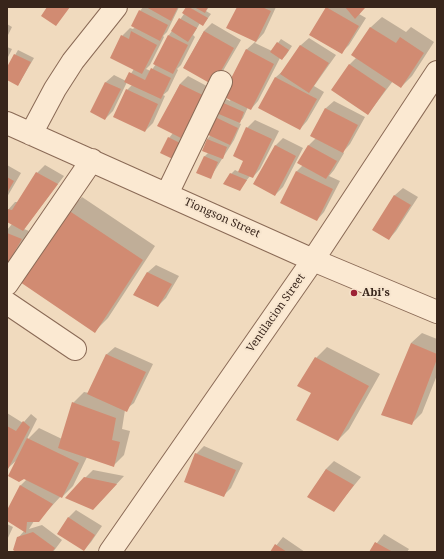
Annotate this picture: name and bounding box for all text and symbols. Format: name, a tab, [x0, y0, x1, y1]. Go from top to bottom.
street label: Tiongson Street	[182, 195, 262, 241]
street label: Ventilacion Street	[244, 271, 308, 355]
place label: Abi's	[362, 286, 390, 300]
marker: Abi's	[349, 288, 359, 298]

